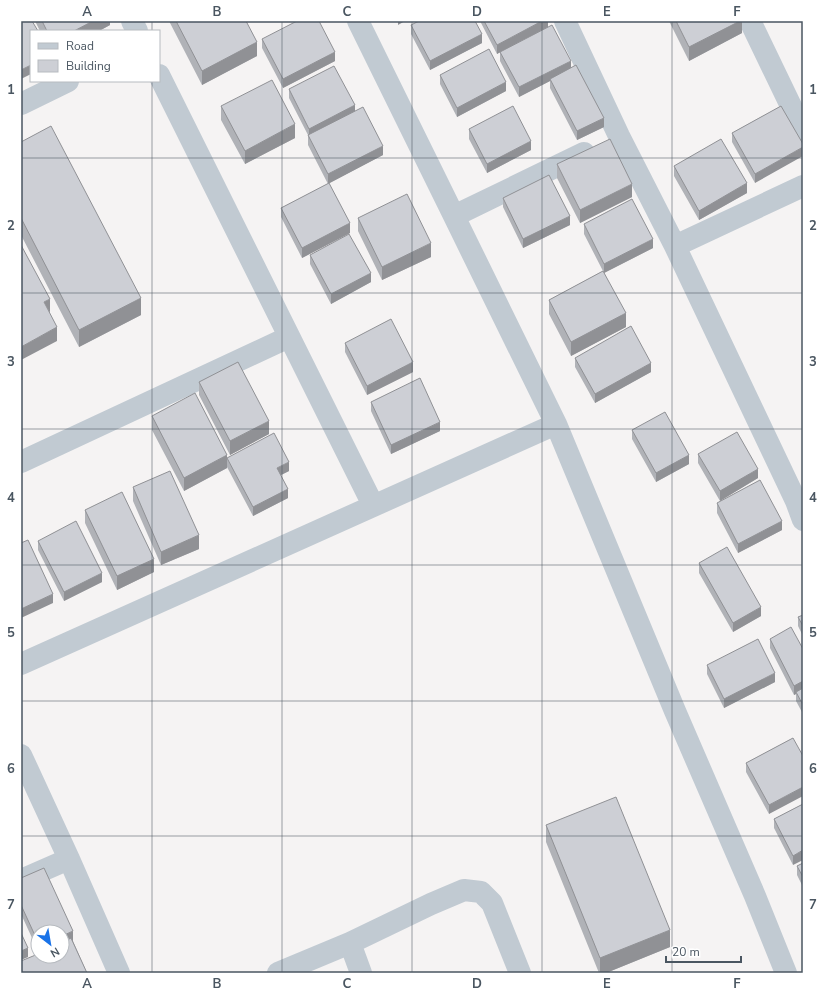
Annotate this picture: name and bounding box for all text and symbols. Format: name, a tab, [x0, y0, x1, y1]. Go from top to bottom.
text: A	[82, 3, 92, 21]
text: B	[213, 3, 222, 21]
text: C	[343, 3, 352, 21]
text: D	[472, 3, 482, 21]
text: E	[603, 3, 611, 21]
text: F	[733, 3, 741, 21]
legend	[30, 30, 160, 82]
text: Road	[66, 38, 94, 54]
text: Building	[66, 58, 111, 74]
text: 1	[7, 81, 15, 99]
text: 1	[809, 81, 817, 99]
text: 2	[7, 217, 15, 235]
text: 2	[809, 217, 817, 235]
text: 3	[7, 353, 15, 371]
text: 3	[809, 353, 817, 371]
text: 4	[7, 489, 15, 507]
text: 4	[809, 489, 817, 507]
text: 5	[7, 624, 15, 642]
text: 5	[809, 624, 817, 642]
text: 6	[7, 760, 15, 778]
text: 6	[809, 760, 817, 778]
text: 7	[7, 896, 15, 914]
text: 7	[809, 896, 817, 914]
north arrow	[30, 924, 70, 964]
scale bar	[666, 938, 741, 964]
text: N	[48, 944, 62, 961]
text: 20 m	[672, 944, 700, 960]
text: A	[82, 975, 92, 993]
text: B	[213, 975, 222, 993]
text: C	[343, 975, 352, 993]
text: D	[472, 975, 482, 993]
text: E	[603, 975, 611, 993]
text: F	[733, 975, 741, 993]

